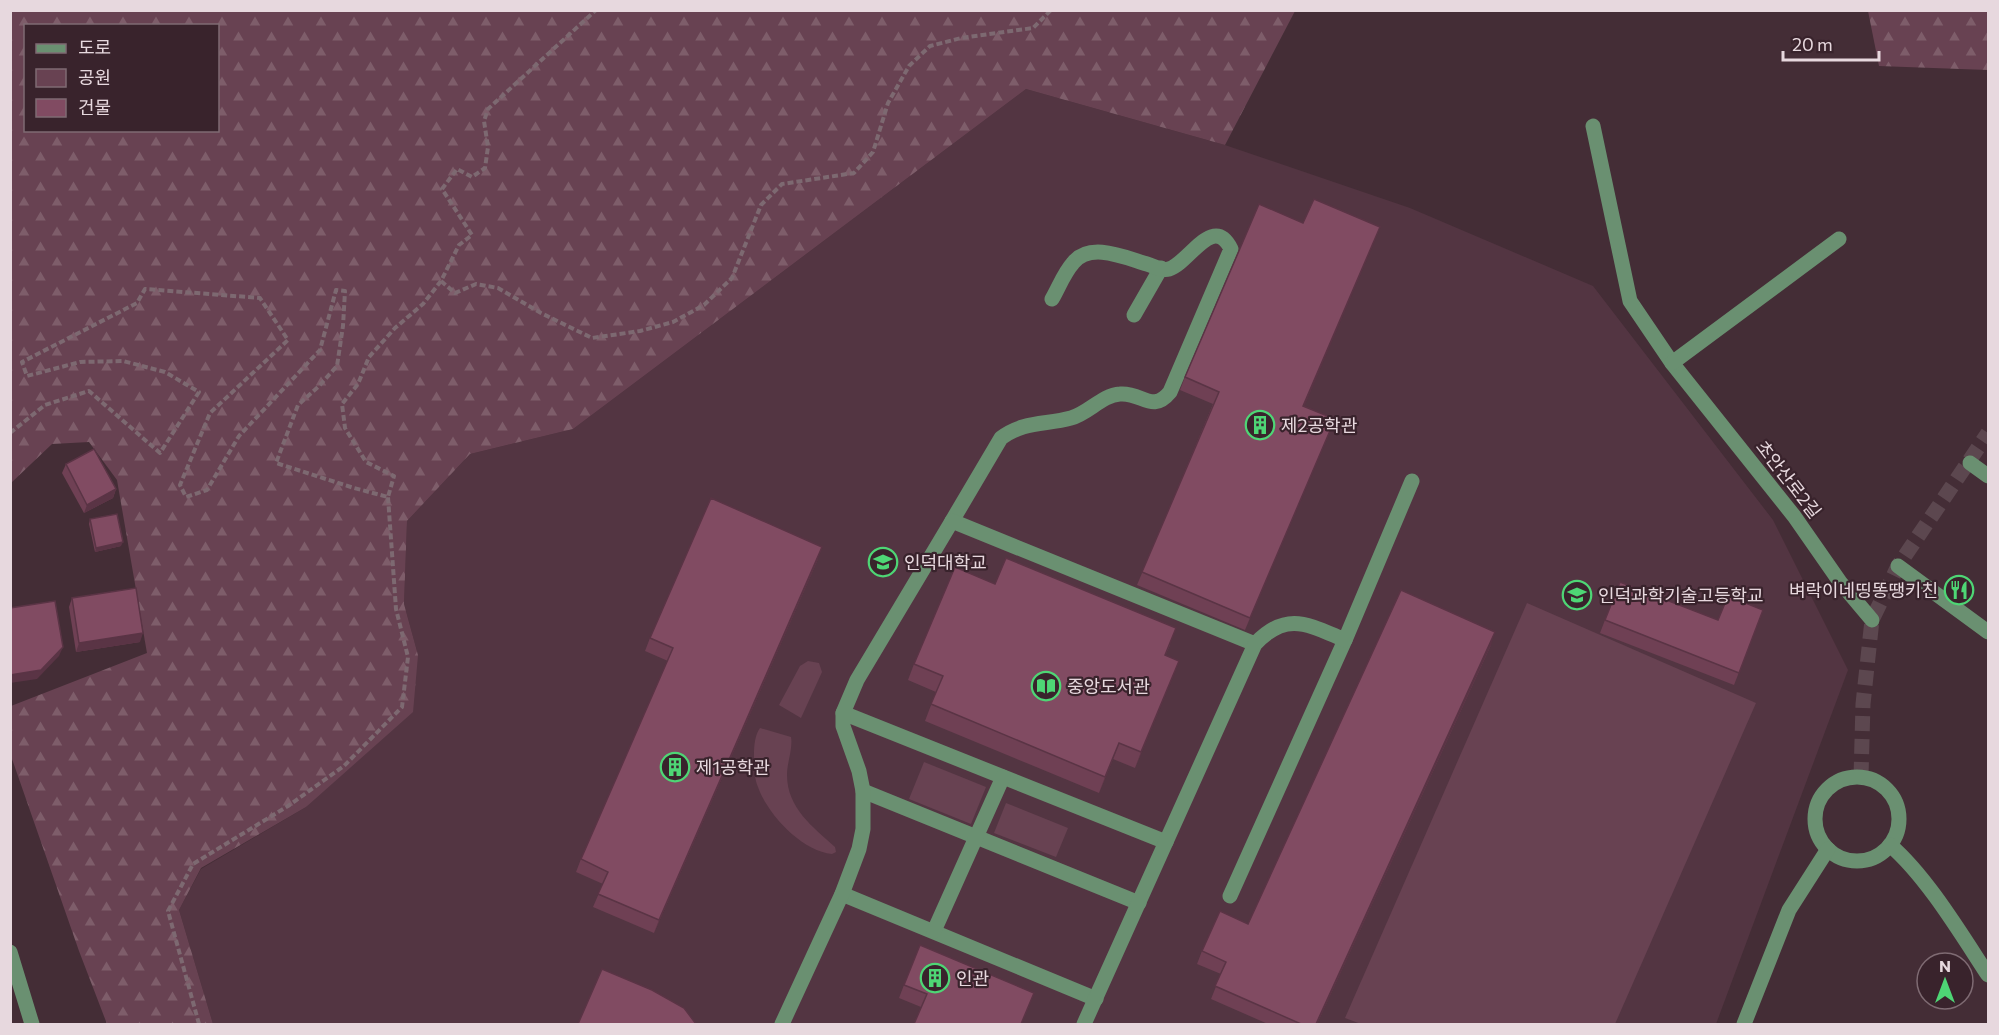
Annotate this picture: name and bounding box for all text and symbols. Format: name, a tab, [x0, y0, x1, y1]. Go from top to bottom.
legend	[24, 24, 219, 132]
scale bar	[1783, 24, 1879, 62]
text: 20 m	[1792, 33, 1833, 55]
text: 도로	[78, 36, 111, 58]
text: 공원	[78, 66, 111, 88]
text: 건물	[78, 96, 111, 118]
building icon: 제2공학관	[1244, 409, 1276, 441]
place label: 제2공학관	[1281, 414, 1358, 436]
street label: 초안산로2길	[1752, 436, 1826, 522]
school or university icon: 인덕대학교	[867, 546, 899, 578]
place label: 인덕대학교	[904, 551, 987, 573]
restaurant icon: 벼락이네띵똥땡키친	[1943, 574, 1975, 606]
school or university icon: 인덕과학기술고등학교	[1561, 579, 1593, 611]
place label: 벼락이네띵똥땡키친	[1789, 579, 1938, 601]
place label: 인덕과학기술고등학교	[1598, 584, 1764, 606]
library icon: 중앙도서관	[1030, 670, 1062, 702]
place label: 중앙도서관	[1067, 675, 1150, 697]
building icon: 제1공학관	[659, 751, 691, 783]
place label: 제1공학관	[696, 756, 770, 778]
north arrow	[1915, 951, 1975, 1011]
text: N	[1939, 956, 1951, 975]
building icon: 인관	[919, 962, 951, 994]
place label: 인관	[956, 967, 990, 989]

